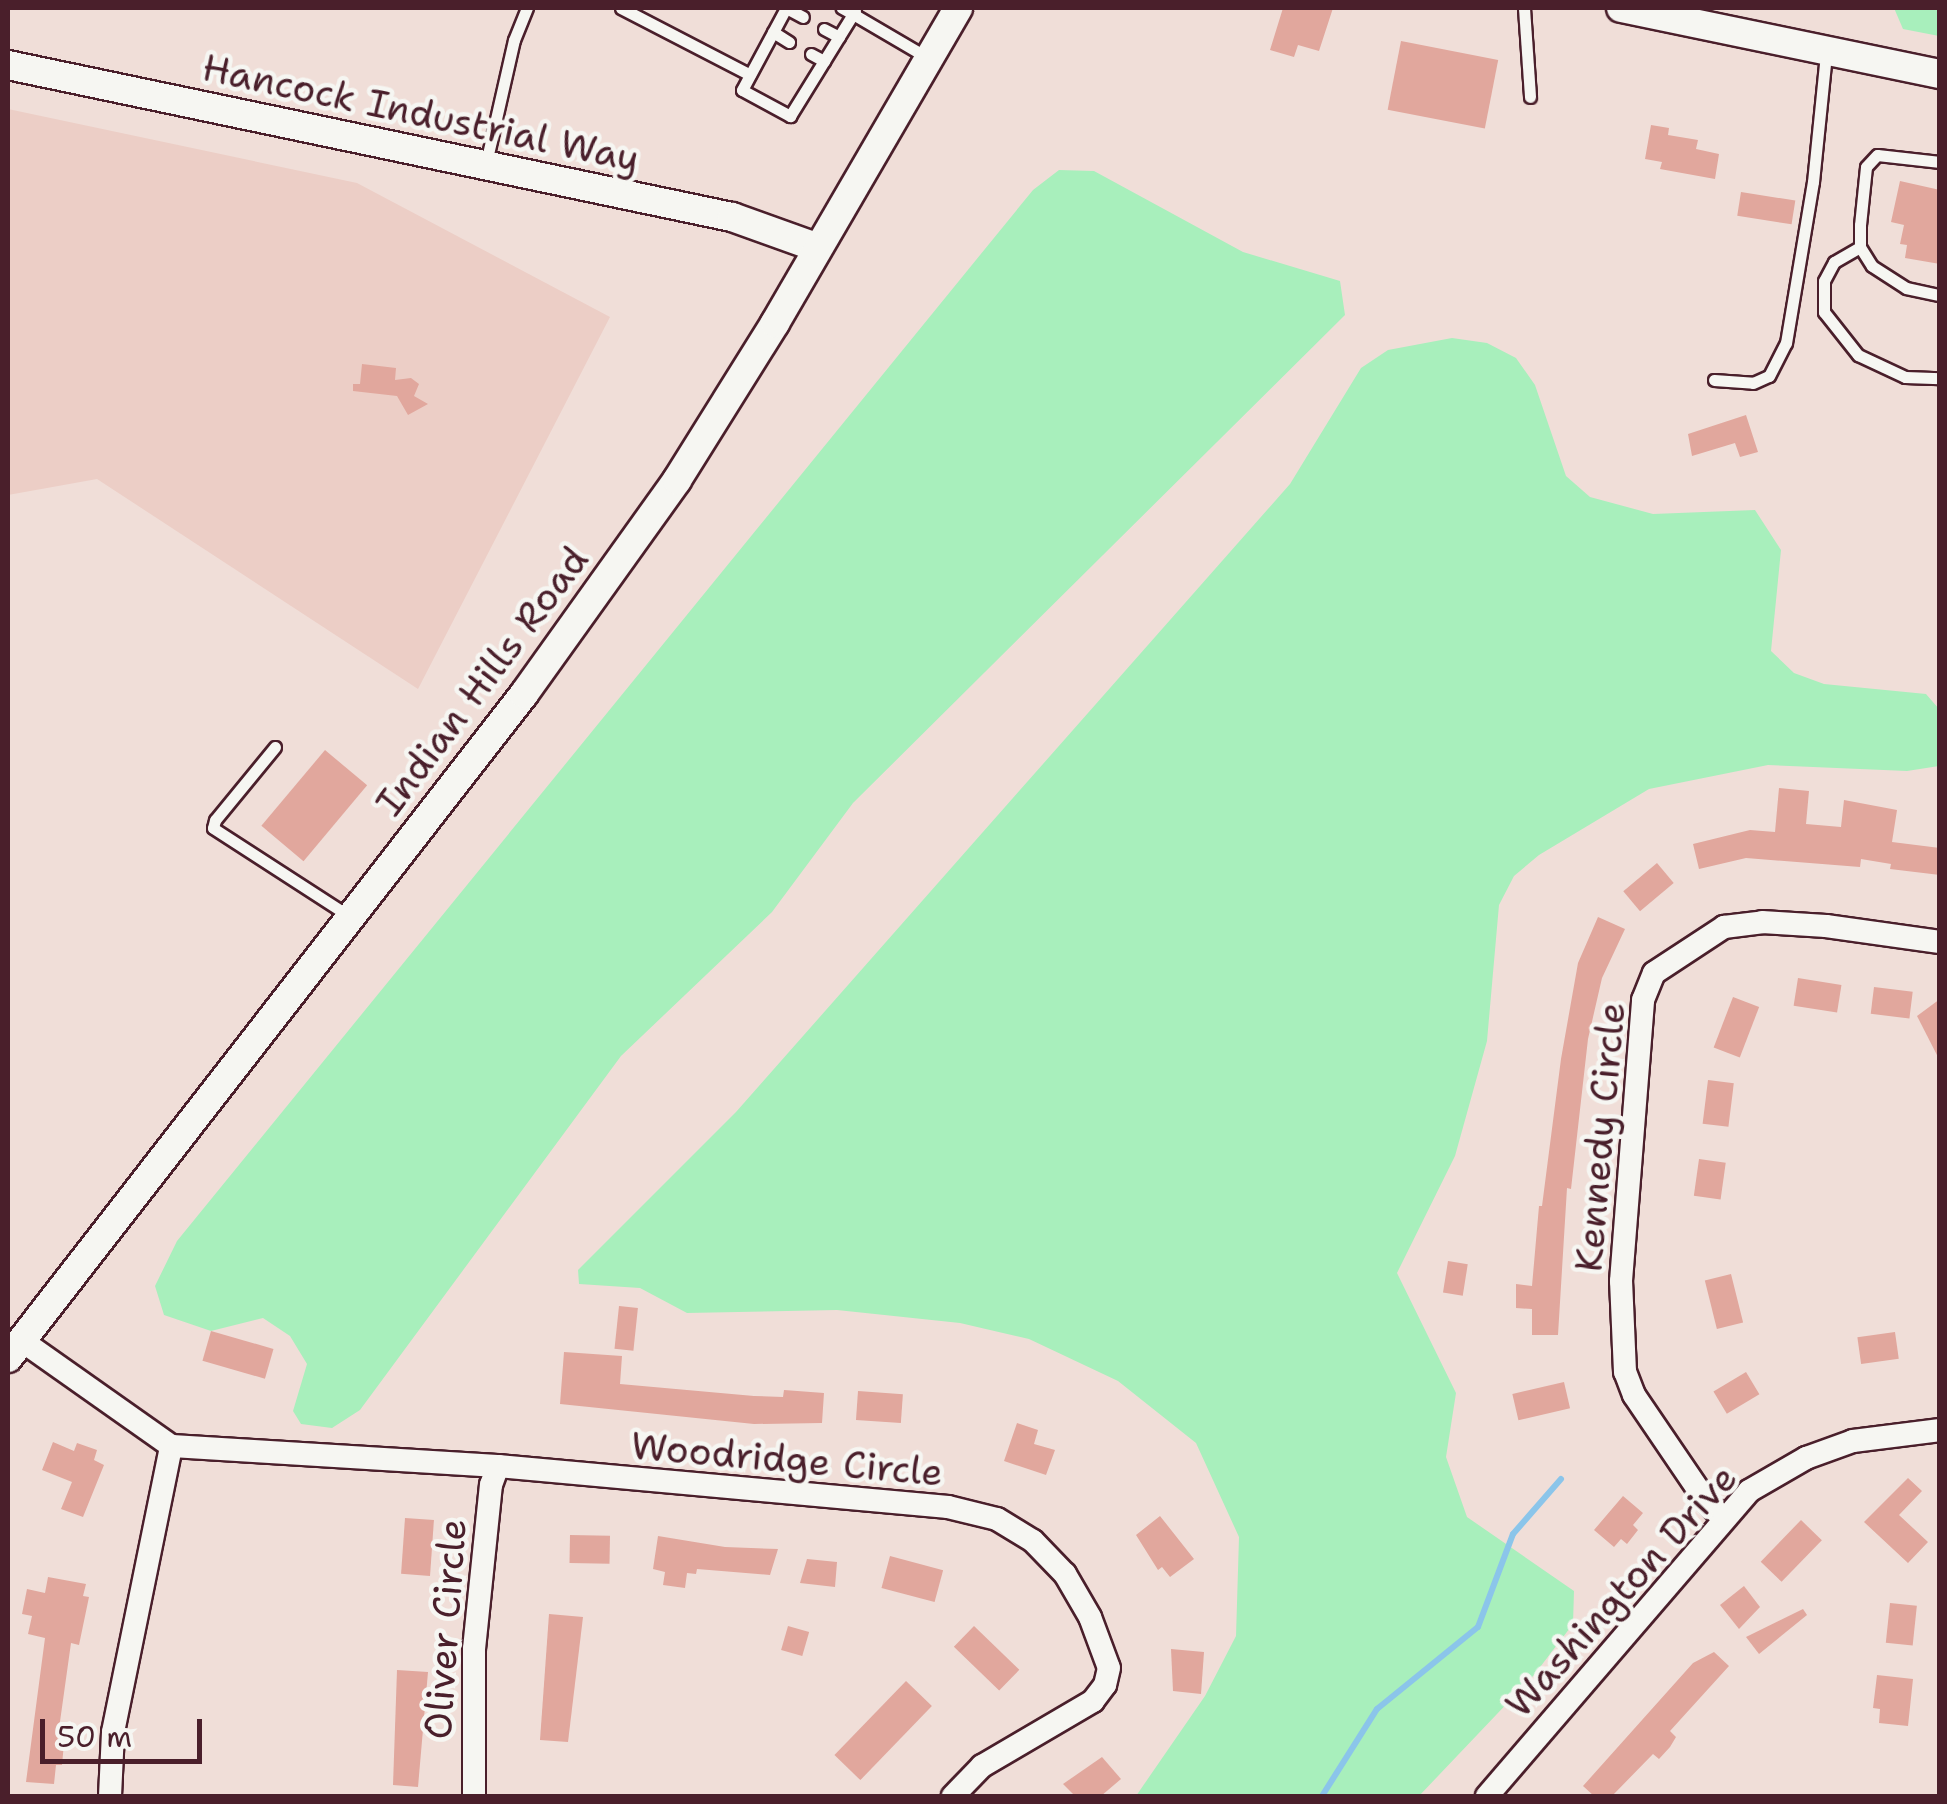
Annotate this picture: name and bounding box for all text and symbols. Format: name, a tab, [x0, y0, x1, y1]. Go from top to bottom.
street label: Hancock Industrial Way	[198, 44, 644, 182]
street label: Indian Hills Road	[366, 538, 598, 824]
street label: Kennedy Circle	[1566, 1000, 1634, 1274]
street label: Woodridge Circle	[629, 1423, 945, 1495]
street label: Washington Drive	[1496, 1455, 1746, 1727]
street label: Oliver Circle	[415, 1517, 475, 1741]
scale bar	[45, 1699, 208, 1761]
text: 50 m	[57, 1716, 132, 1757]

